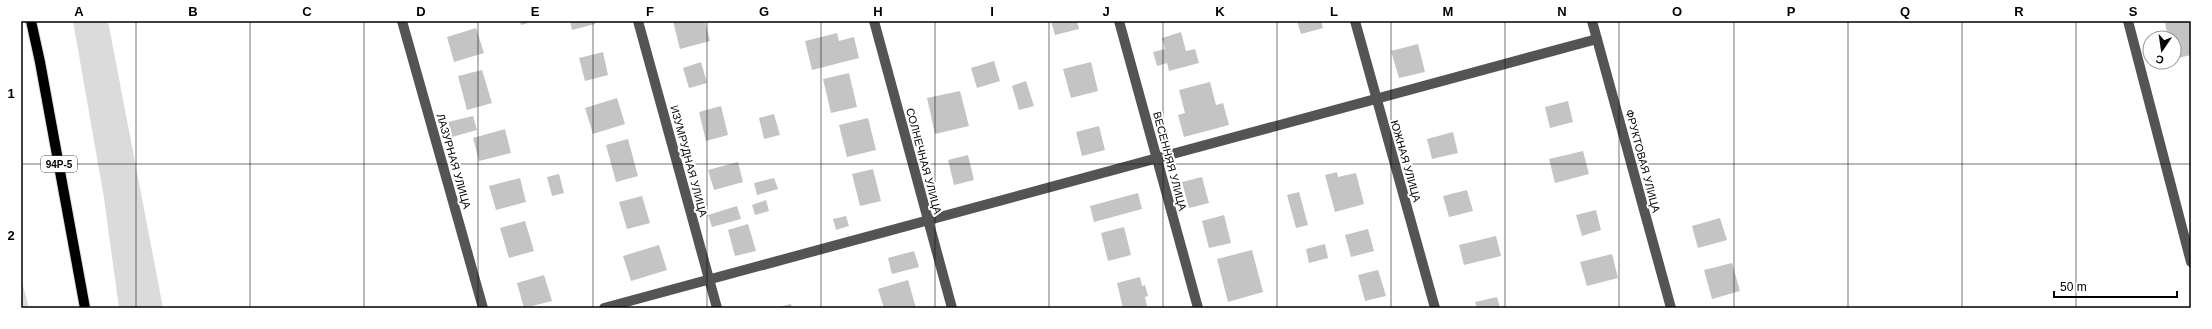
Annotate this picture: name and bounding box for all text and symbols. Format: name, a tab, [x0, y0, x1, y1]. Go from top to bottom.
text: A	[74, 4, 84, 19]
text: B	[188, 4, 198, 19]
text: C	[302, 4, 312, 19]
text: D	[416, 4, 426, 19]
text: E	[531, 4, 540, 19]
text: F	[646, 4, 654, 19]
text: G	[759, 4, 769, 19]
text: H	[873, 4, 883, 19]
text: I	[990, 4, 994, 19]
text: J	[1102, 4, 1110, 19]
text: K	[1215, 4, 1225, 19]
text: L	[1330, 4, 1338, 19]
text: M	[1443, 4, 1453, 19]
text: N	[1557, 4, 1567, 19]
text: O	[1672, 4, 1682, 19]
text: P	[1787, 4, 1796, 19]
text: Q	[1900, 4, 1910, 19]
text: R	[2014, 4, 2024, 19]
text: S	[2129, 4, 2138, 19]
north arrow	[2142, 30, 2182, 70]
text: С	[2154, 53, 2165, 66]
text: 1	[7, 86, 15, 101]
street label: ИЗУМРУДНАЯ УЛИЦА	[668, 104, 710, 219]
street label: СОЛНЕЧНАЯ УЛИЦА	[904, 107, 944, 216]
street label: ФРУКТОВАЯ УЛИЦА	[1623, 108, 1663, 214]
street label: ВЕСЕННЯЯ УЛИЦА	[1151, 110, 1189, 212]
street label: ЛАЗУРНАЯ УЛИЦА	[435, 112, 474, 211]
street label: ЮЖНАЯ УЛИЦА	[1389, 119, 1424, 204]
road number: 94Р-5	[41, 156, 77, 172]
text: 2	[7, 228, 15, 243]
scale bar	[2054, 273, 2177, 299]
text: 50 m	[2060, 280, 2087, 294]

